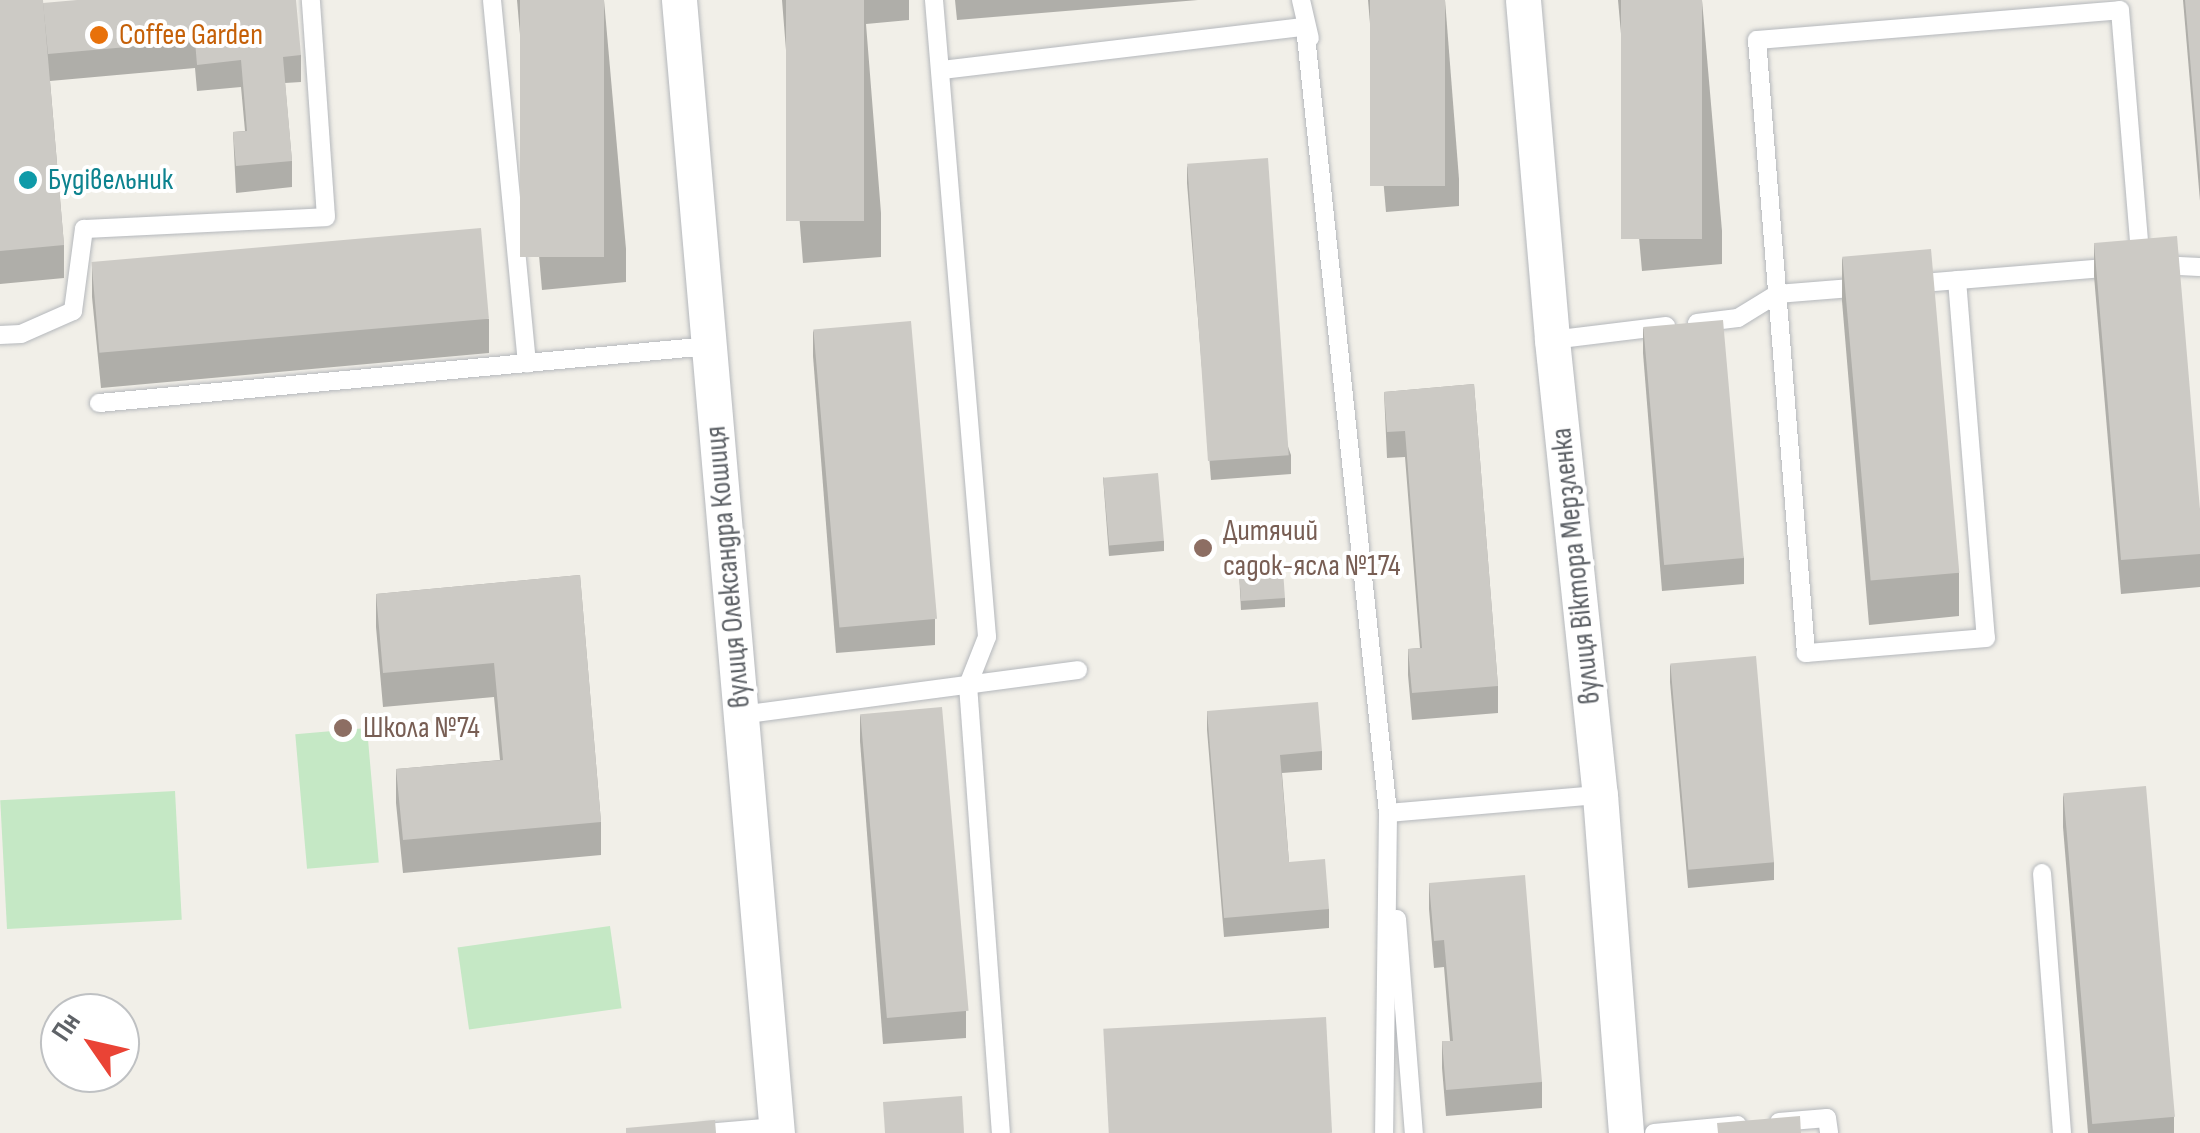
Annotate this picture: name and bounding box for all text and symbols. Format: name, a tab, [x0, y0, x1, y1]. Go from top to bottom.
place label: Coffee Garden	[119, 17, 263, 53]
marker: Coffee Garden	[88, 24, 110, 46]
place label: Будівельник	[48, 162, 173, 198]
marker: Будівельник	[17, 169, 39, 191]
street label: вулиця Олександра Кошиця	[698, 424, 758, 710]
street label: вулиця Віктора Мерзленка	[1544, 426, 1608, 706]
place label: Дитячий садок-ясла №174	[1223, 513, 1400, 584]
marker: Дитячий садок-ясла №174	[1192, 537, 1214, 559]
place label: Школа №74	[363, 710, 480, 746]
marker: Школа №74	[332, 717, 354, 739]
north arrow	[40, 993, 140, 1093]
text: Пн	[45, 1007, 88, 1048]

